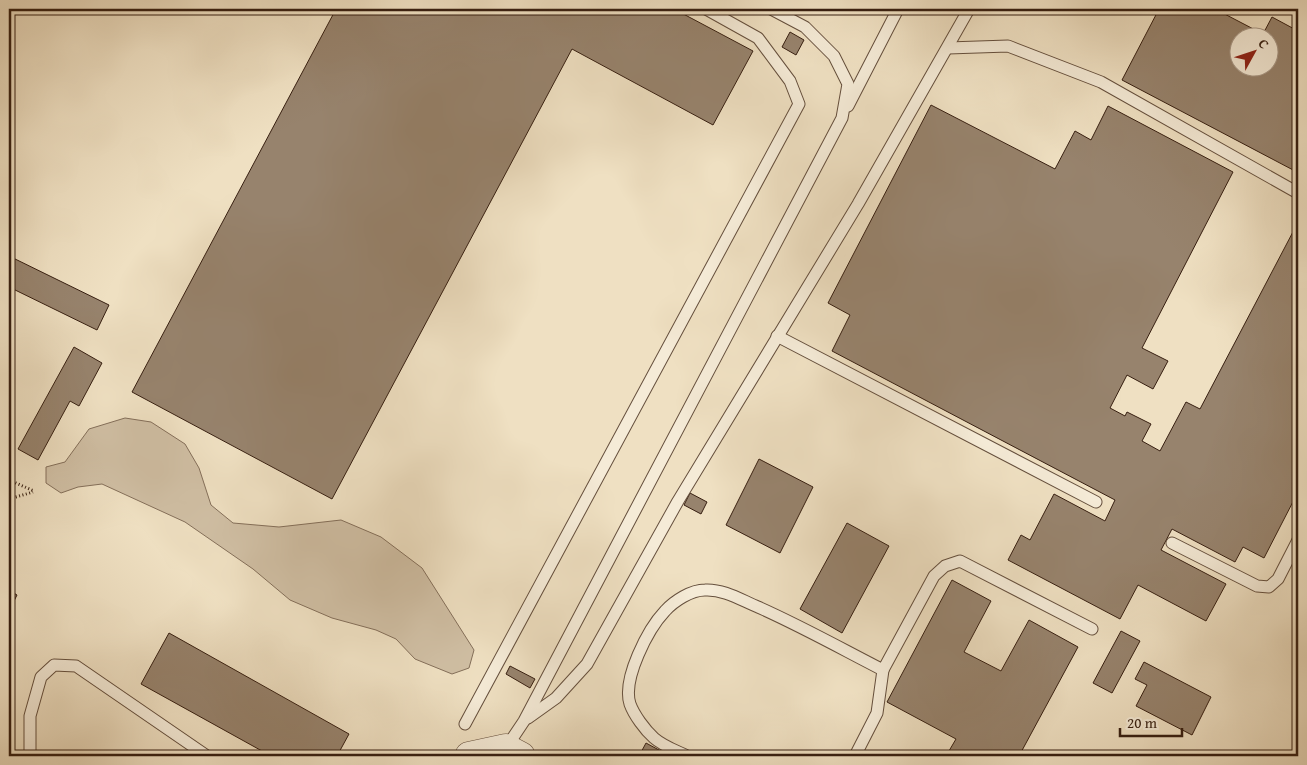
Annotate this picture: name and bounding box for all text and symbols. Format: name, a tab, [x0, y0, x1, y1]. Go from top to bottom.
north arrow	[1230, 28, 1280, 78]
text: С	[1254, 34, 1274, 53]
scale bar	[1120, 705, 1182, 737]
text: 20 m	[1127, 712, 1158, 733]

